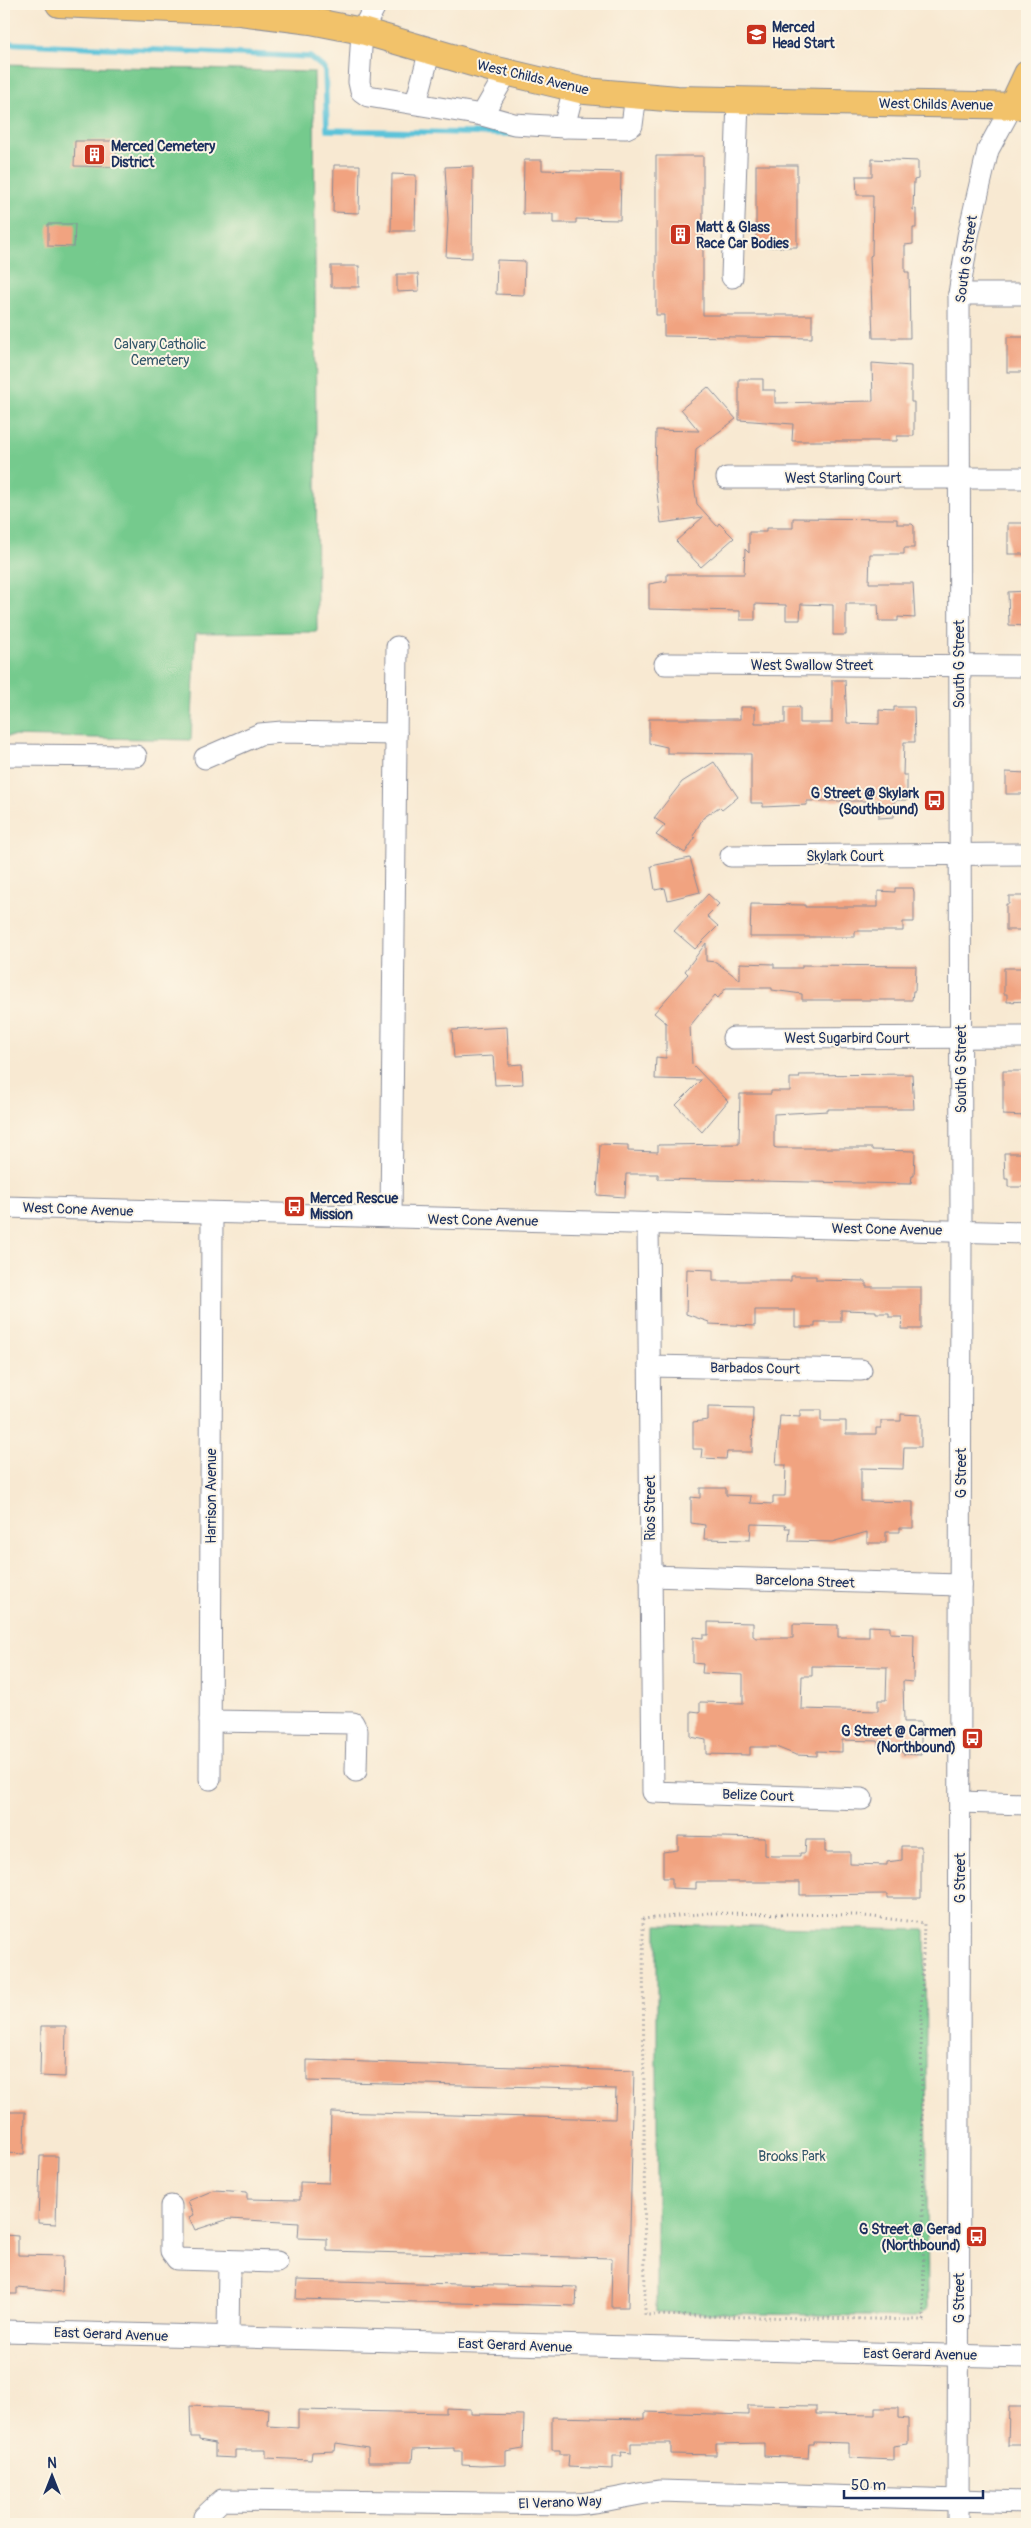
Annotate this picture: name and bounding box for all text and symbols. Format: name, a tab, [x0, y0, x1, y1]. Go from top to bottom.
place label: Merced Head Start	[772, 19, 835, 52]
school or university icon: Merced Head Start	[744, 23, 768, 47]
street label: West Childs Avenue	[475, 56, 591, 99]
street label: West Childs Avenue	[879, 95, 993, 114]
place label: Merced Cemetery District	[111, 138, 215, 171]
building icon: Merced Cemetery District	[83, 142, 107, 166]
street label: South G Street	[952, 214, 981, 304]
place label: Matt & Glass Race Car Bodies	[696, 219, 790, 252]
building icon: Matt & Glass Race Car Bodies	[668, 223, 692, 247]
park label: Calvary Catholic Cemetery	[114, 336, 206, 369]
street label: West Starling Court	[785, 470, 902, 487]
street label: South G Street	[951, 620, 968, 708]
street label: West Swallow Street	[751, 657, 874, 674]
place label: G Street @ Skylark (Southbound)	[811, 785, 919, 818]
bus stop icon: G Street @ Skylark (Southbound)	[923, 789, 947, 813]
street label: Skylark Court	[806, 848, 884, 865]
street label: South G Street	[953, 1025, 970, 1113]
street label: West Sugarbird Court	[784, 1030, 910, 1047]
place label: Merced Rescue Mission	[310, 1190, 399, 1223]
bus stop icon: Merced Rescue Mission	[282, 1194, 306, 1218]
street label: West Cone Avenue	[22, 1199, 134, 1220]
street label: West Cone Avenue	[427, 1211, 539, 1230]
street label: West Cone Avenue	[831, 1220, 943, 1239]
street label: Barbados Court	[710, 1359, 801, 1378]
street label: Harrison Avenue	[203, 1448, 220, 1544]
street label: G Street	[953, 1448, 970, 1498]
street label: Rios Street	[642, 1475, 659, 1541]
street label: Barcelona Street	[755, 1571, 855, 1592]
place label: G Street @ Carmen (Northbound)	[841, 1723, 956, 1756]
bus stop icon: G Street @ Carmen (Northbound)	[960, 1727, 984, 1751]
street label: Belize Court	[722, 1786, 794, 1805]
street label: G Street	[952, 1853, 969, 1903]
park label: Brooks Park	[758, 2148, 826, 2165]
place label: G Street @ Gerad (Northbound)	[859, 2221, 961, 2254]
bus stop icon: G Street @ Gerad (Northbound)	[965, 2225, 989, 2249]
street label: G Street	[951, 2273, 968, 2323]
street label: East Gerard Avenue	[54, 2324, 168, 2345]
street label: East Gerard Avenue	[458, 2335, 572, 2356]
street label: East Gerard Avenue	[863, 2345, 977, 2364]
north arrow	[28, 2450, 78, 2500]
text: N	[47, 2455, 57, 2472]
scale bar	[844, 2468, 982, 2500]
text: 50 m	[851, 2476, 886, 2495]
street label: El Verano Way	[518, 2493, 602, 2512]

